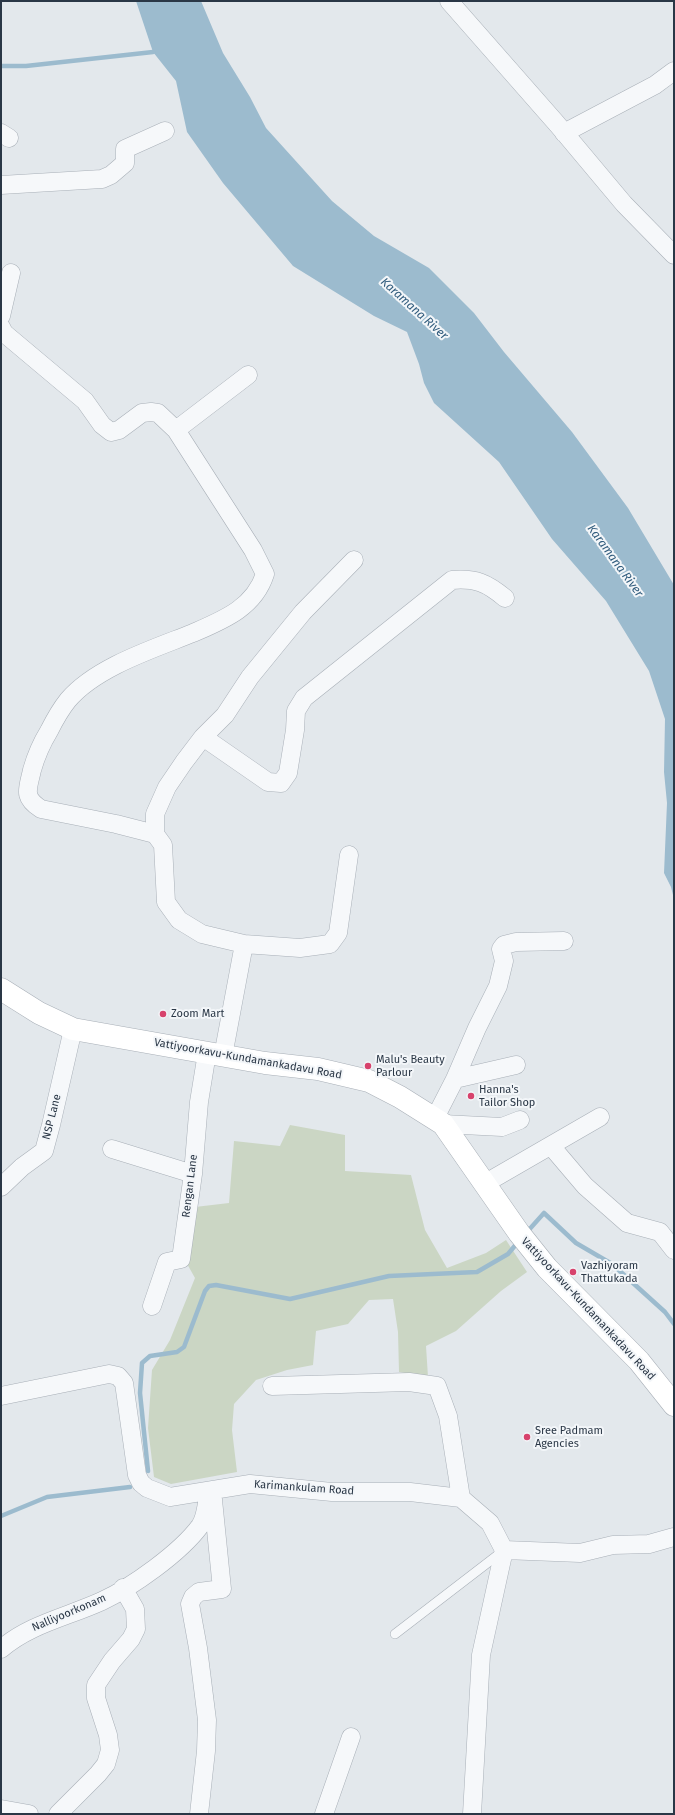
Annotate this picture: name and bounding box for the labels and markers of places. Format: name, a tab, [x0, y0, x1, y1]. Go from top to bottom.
place label: Zoom Mart	[171, 1007, 224, 1021]
marker: Zoom Mart	[158, 1009, 168, 1019]
place label: Malu's Beauty Parlour	[376, 1053, 445, 1079]
marker: Malu's Beauty Parlour	[363, 1061, 373, 1071]
place label: Hanna's Tailor Shop	[479, 1083, 535, 1109]
marker: Hanna's Tailor Shop	[466, 1091, 476, 1101]
place label: Vazhiyoram Thattukada	[581, 1259, 638, 1285]
marker: Vazhiyoram Thattukada	[568, 1267, 578, 1277]
place label: Sree Padmam Agencies	[535, 1424, 603, 1450]
marker: Sree Padmam Agencies	[522, 1432, 532, 1442]

